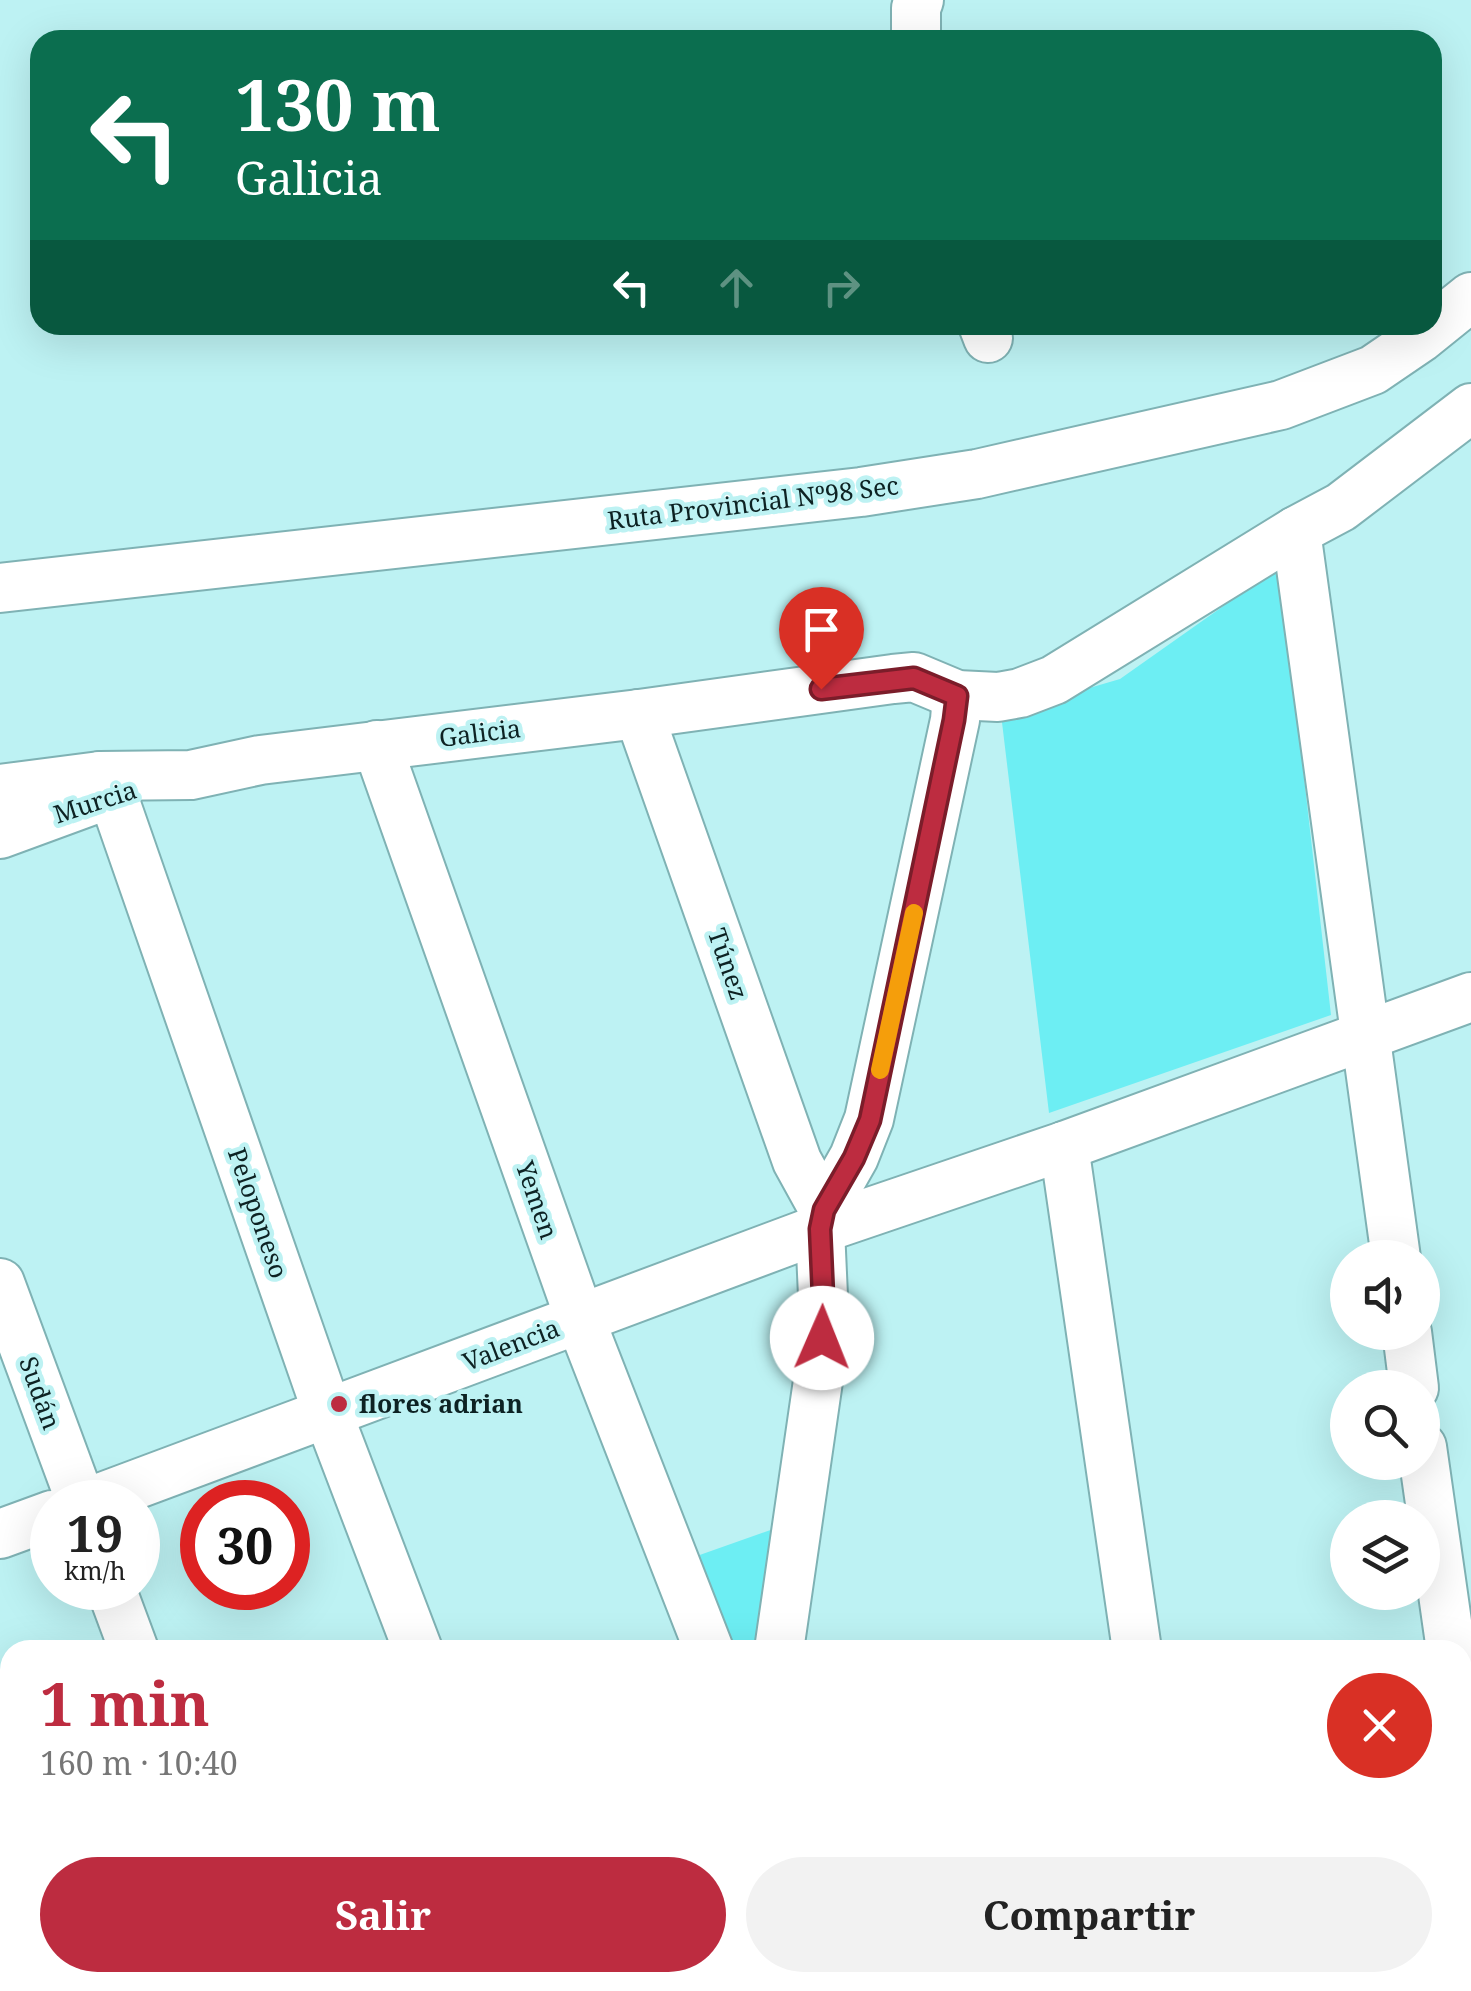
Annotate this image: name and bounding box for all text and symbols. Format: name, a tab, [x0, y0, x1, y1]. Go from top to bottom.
text: 130 m	[235, 56, 441, 152]
icon: left	[70, 70, 200, 200]
text: Galicia	[235, 147, 383, 208]
icon: left	[604, 260, 659, 315]
icon: ahead	[709, 260, 764, 315]
icon: right	[814, 260, 869, 315]
street label: Ruta Provincial Nº98 Sec	[605, 467, 900, 537]
pin	[779, 587, 864, 690]
icon: arrive	[794, 602, 849, 657]
street label: Galicia	[437, 710, 523, 754]
street label: Murcia	[49, 772, 141, 830]
street label: Túnez	[701, 923, 757, 1004]
street label: Peloponeso	[221, 1143, 297, 1282]
street label: Yemen	[508, 1155, 567, 1243]
map controls	[1330, 1240, 1440, 1610]
button: sound	[1330, 1240, 1440, 1350]
position arrow	[770, 1286, 874, 1390]
street label: Valencia	[457, 1310, 564, 1378]
street label: Sudán	[12, 1352, 70, 1434]
button: search	[1330, 1370, 1440, 1480]
place label: flores adrian	[359, 1386, 523, 1420]
marker: flores adrian	[328, 1393, 350, 1415]
speed limit sign: 30	[180, 1480, 310, 1610]
text: 19	[67, 1499, 123, 1567]
button: layers	[1330, 1500, 1440, 1610]
text: km/h	[64, 1553, 126, 1587]
text: 1 min	[40, 1662, 210, 1744]
button: close	[1327, 1673, 1432, 1778]
text: 160 m · 10:40	[40, 1741, 238, 1784]
button: Salir	[40, 1857, 726, 1972]
button: Compartir	[746, 1857, 1432, 1972]

